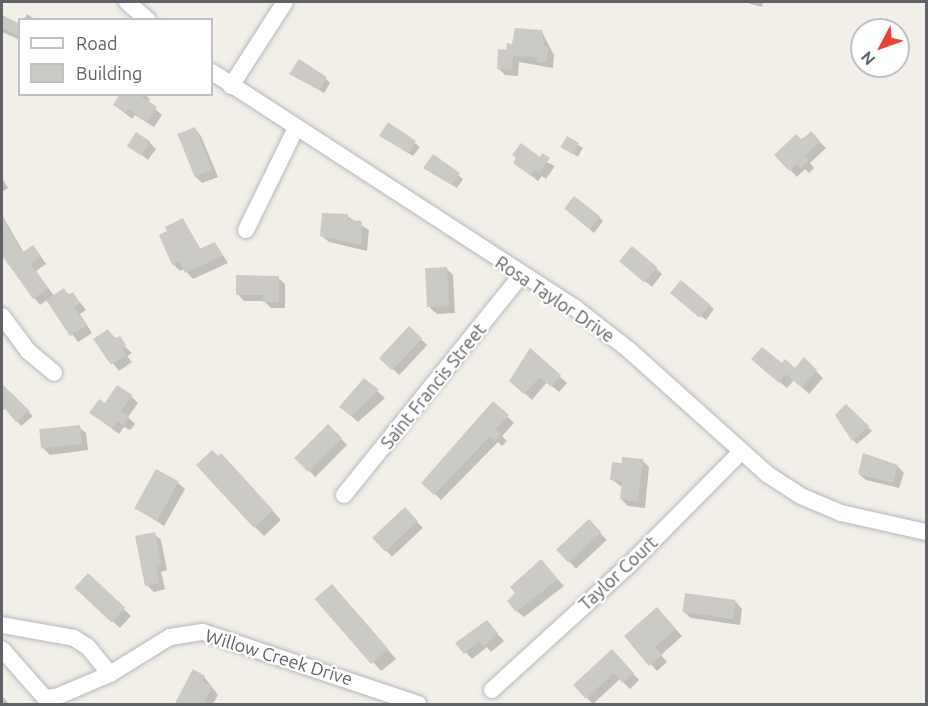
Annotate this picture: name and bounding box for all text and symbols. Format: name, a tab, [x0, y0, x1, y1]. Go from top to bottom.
legend	[18, 18, 213, 96]
north arrow	[850, 18, 910, 78]
text: Road	[76, 33, 118, 53]
text: N	[857, 48, 879, 69]
text: Building	[76, 63, 142, 83]
street label: Rosa Taylor Drive	[491, 251, 619, 347]
street label: Saint Francis Street	[376, 319, 490, 453]
street label: Taylor Court	[574, 531, 662, 615]
street label: Willow Creek Drive	[203, 624, 355, 690]

